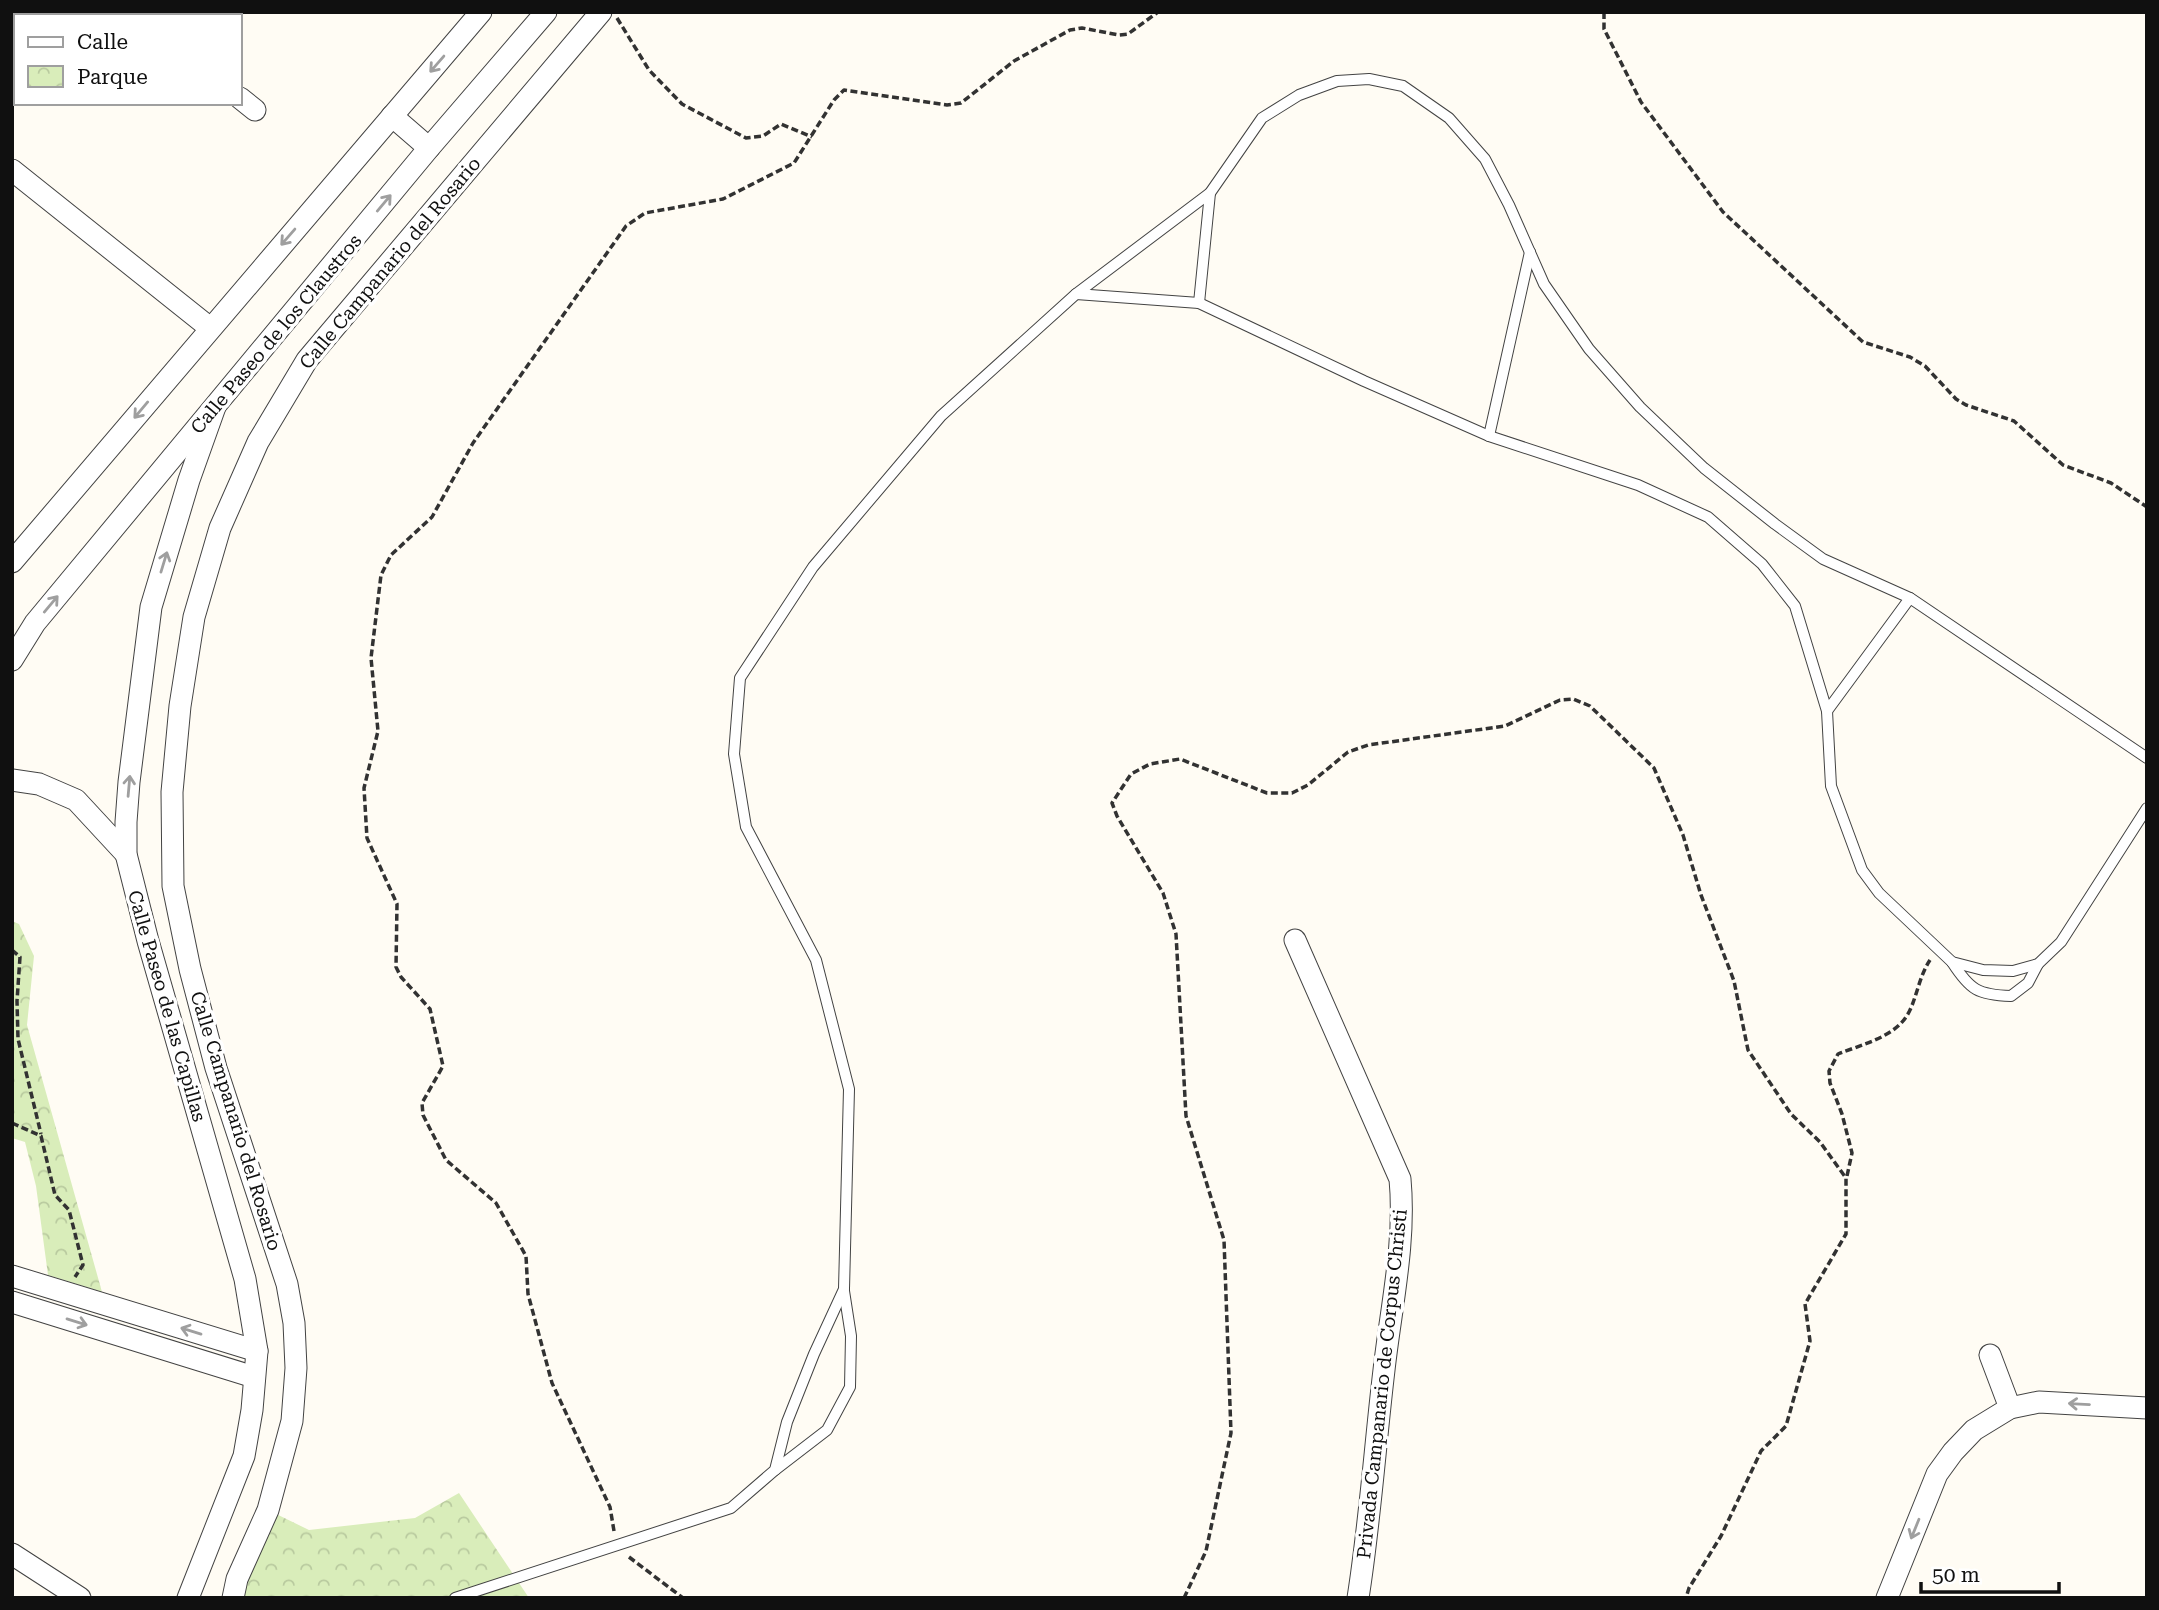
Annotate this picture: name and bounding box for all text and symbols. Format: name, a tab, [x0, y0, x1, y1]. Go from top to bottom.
legend	[14, 14, 242, 105]
text: Calle	[77, 30, 128, 54]
one-way arrow	[429, 55, 445, 73]
text: Parque	[77, 65, 148, 89]
street label: Calle Campanario del Rosario	[294, 152, 486, 374]
one-way arrow	[376, 194, 392, 212]
one-way arrow	[280, 227, 296, 245]
street label: Calle Paseo de los Claustros	[186, 229, 366, 439]
one-way arrow	[133, 400, 149, 418]
one-way arrow	[159, 551, 172, 573]
one-way arrow	[43, 596, 59, 614]
one-way arrow	[122, 775, 135, 798]
street label: Calle Paseo de las Capillas	[123, 888, 211, 1124]
street label: Calle Campanario del Rosario	[186, 989, 286, 1253]
street label: Privada Campanario de Corpus Christi	[1352, 1208, 1412, 1560]
one-way arrow	[66, 1317, 88, 1329]
one-way arrow	[180, 1324, 202, 1337]
one-way arrow	[2068, 1397, 2090, 1410]
one-way arrow	[1908, 1517, 1921, 1539]
scale bar	[1921, 1550, 2059, 1594]
text: 50 m	[1932, 1563, 1980, 1587]

